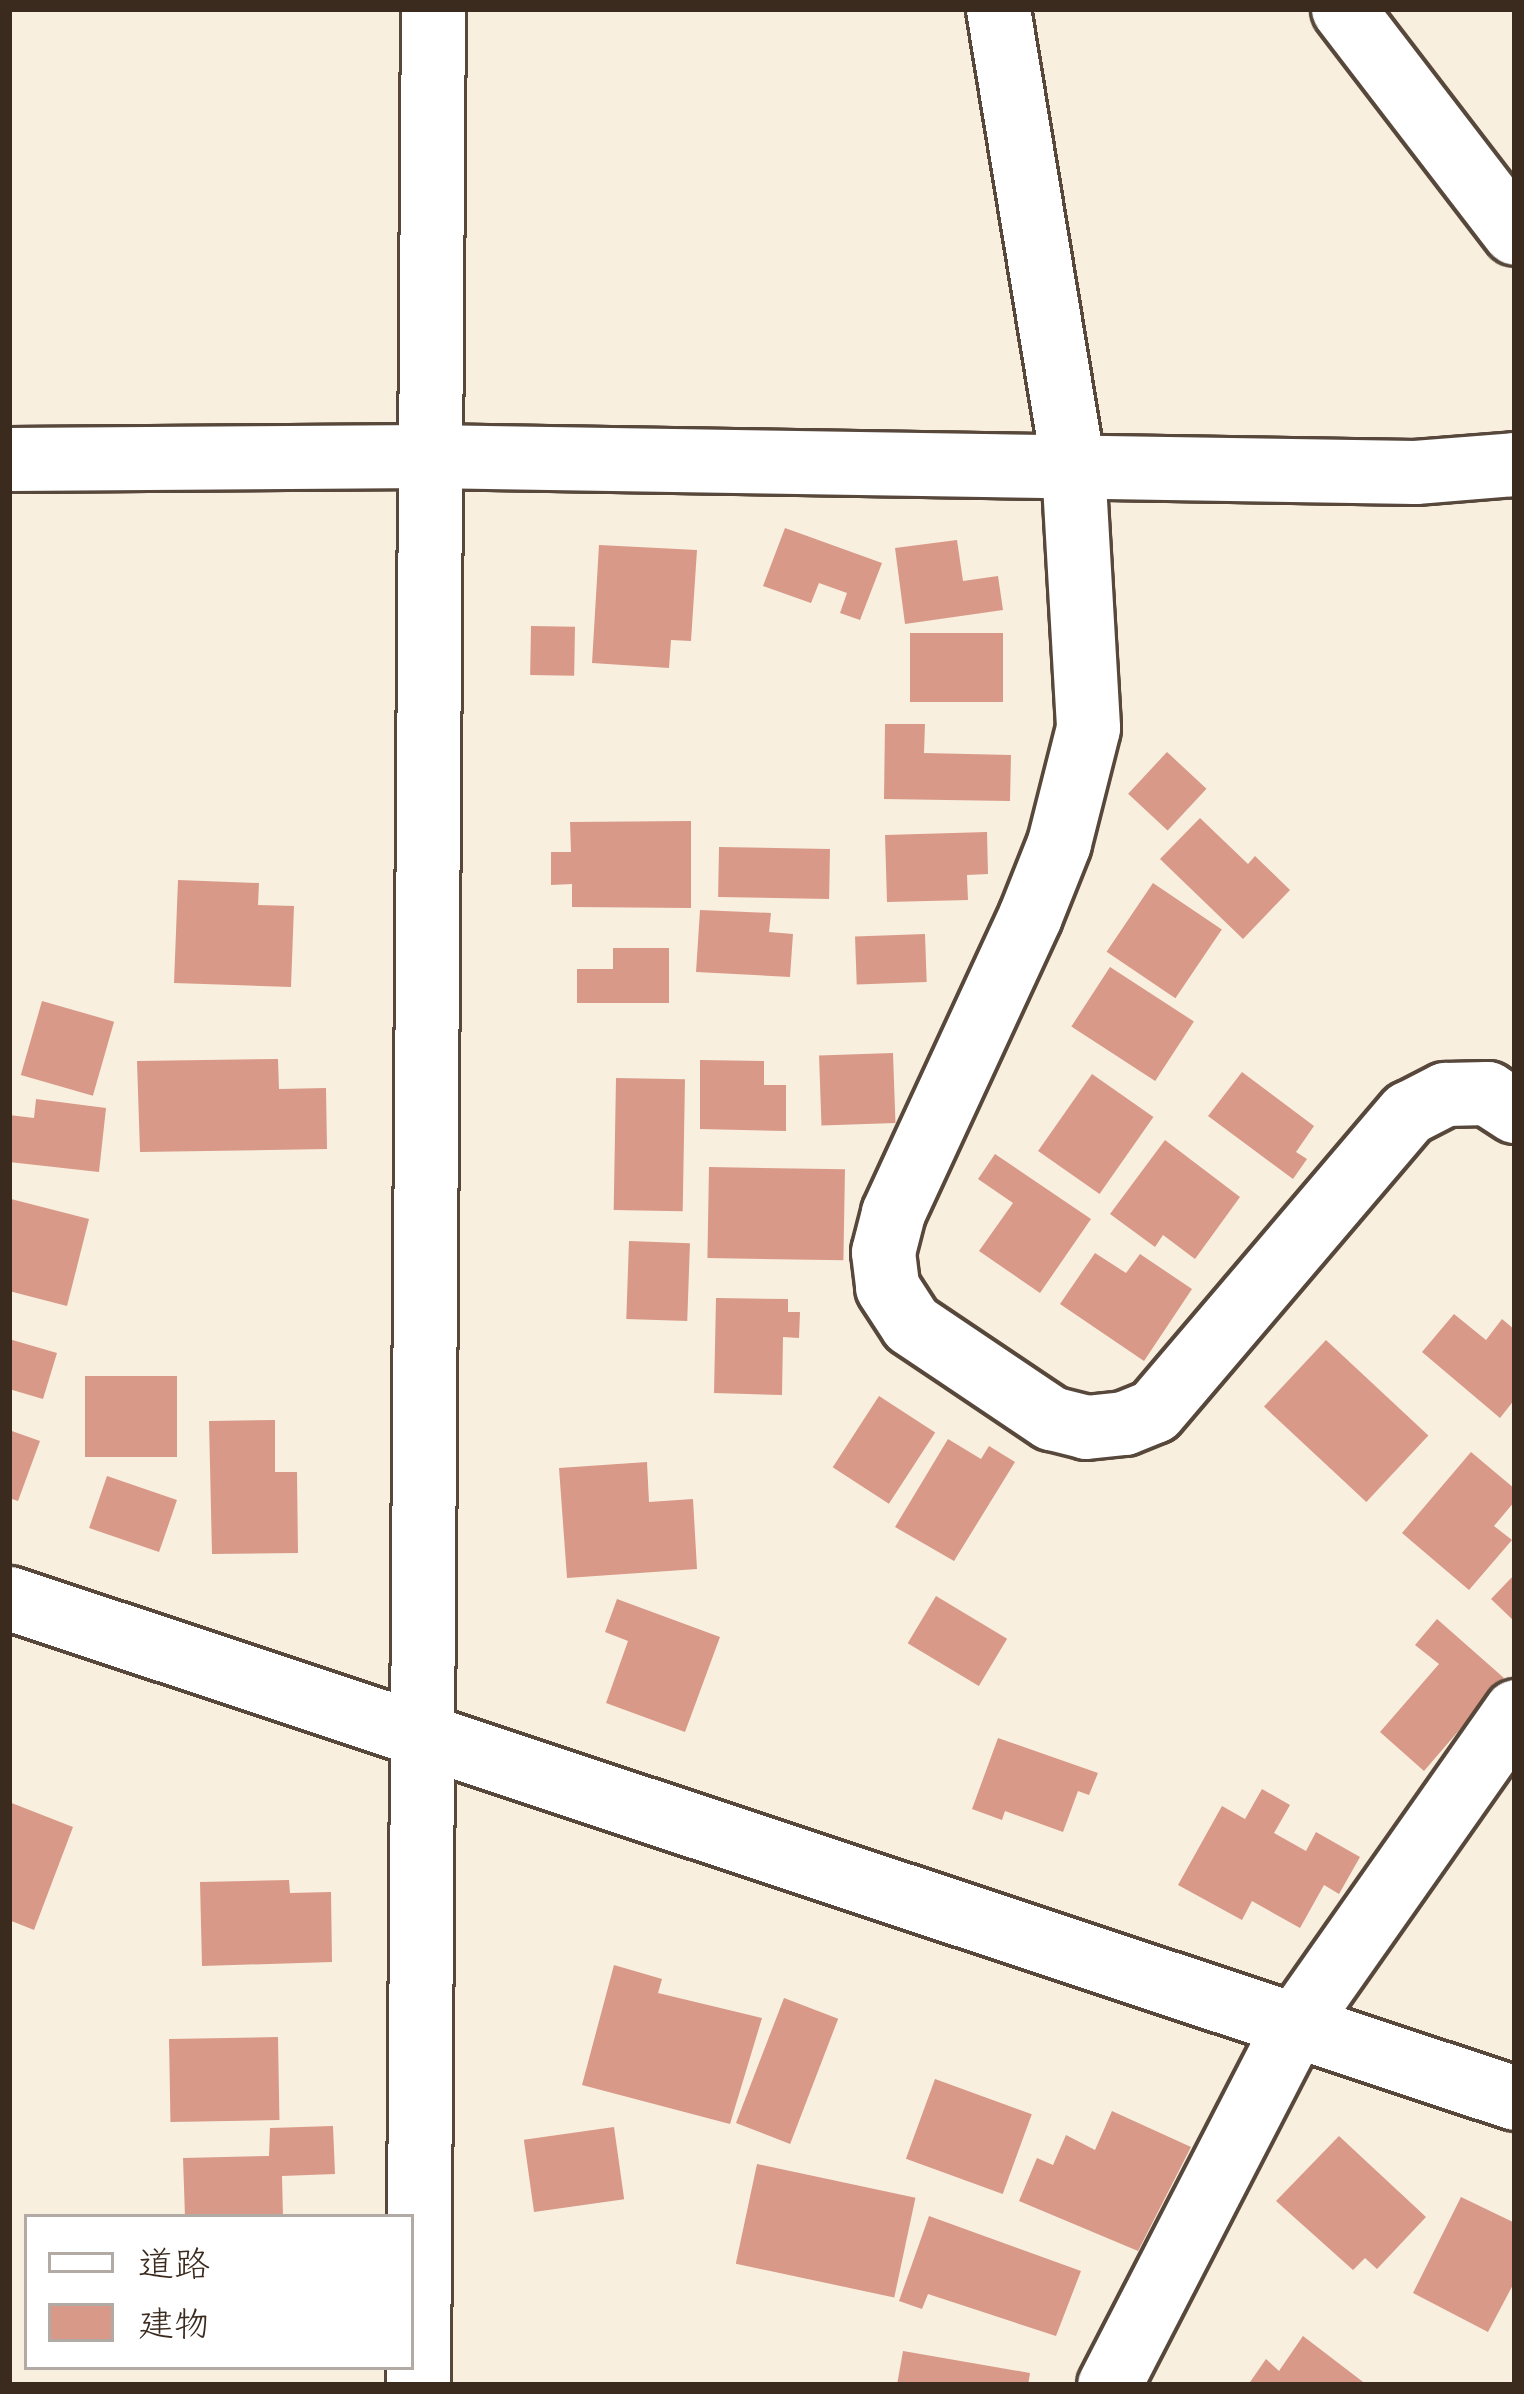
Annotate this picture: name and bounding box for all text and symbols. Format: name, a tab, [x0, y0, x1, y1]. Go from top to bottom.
legend	[24, 2214, 414, 2370]
text: 道路	[138, 2248, 210, 2291]
text: 建物	[138, 2308, 210, 2351]

